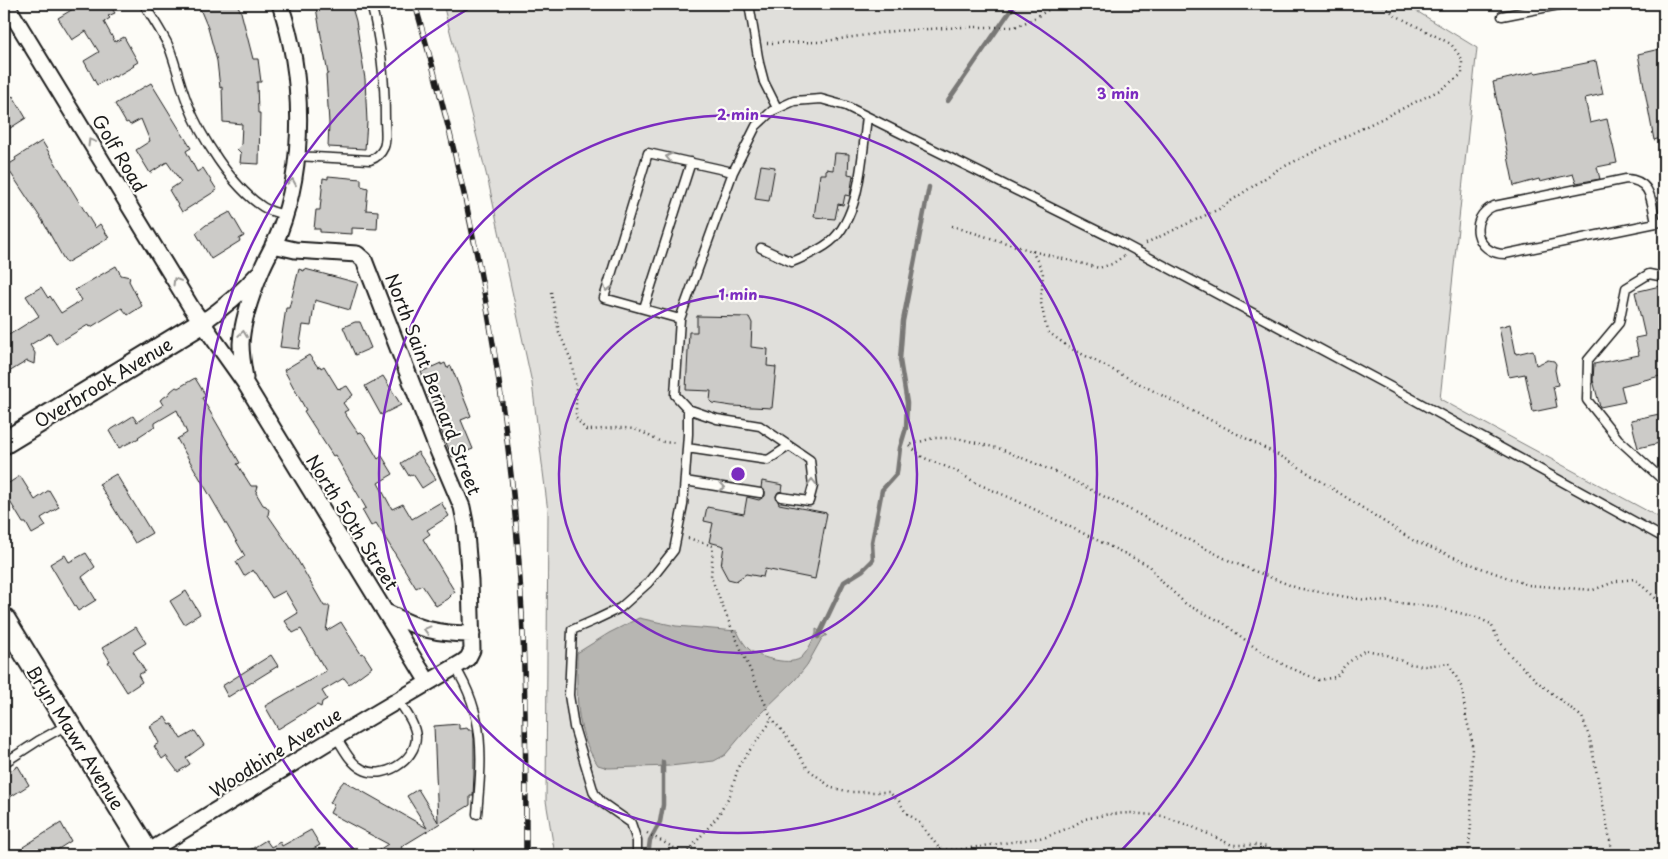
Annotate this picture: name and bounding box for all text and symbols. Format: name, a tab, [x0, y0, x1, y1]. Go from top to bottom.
text: 3 min	[1097, 81, 1139, 104]
text: 2 min	[717, 102, 759, 125]
street label: Golf Road	[86, 109, 154, 197]
one-way arrow	[87, 139, 97, 148]
one-way arrow	[664, 152, 673, 163]
one-way arrow	[287, 177, 297, 186]
street label: North Saint Bernard Street	[379, 269, 489, 499]
one-way arrow	[172, 278, 182, 287]
text: 1 min	[719, 282, 757, 305]
one-way arrow	[603, 283, 613, 291]
street label: Overbrook Avenue	[29, 330, 177, 434]
one-way arrow	[237, 330, 247, 339]
street label: North 50th Street	[300, 449, 406, 595]
centre of rings	[729, 465, 747, 483]
one-way arrow	[807, 478, 817, 486]
one-way arrow	[718, 482, 727, 492]
one-way arrow	[424, 626, 432, 636]
street label: Bryn Mawr Avenue	[20, 659, 132, 815]
street label: Woodbine Avenue	[204, 701, 346, 803]

